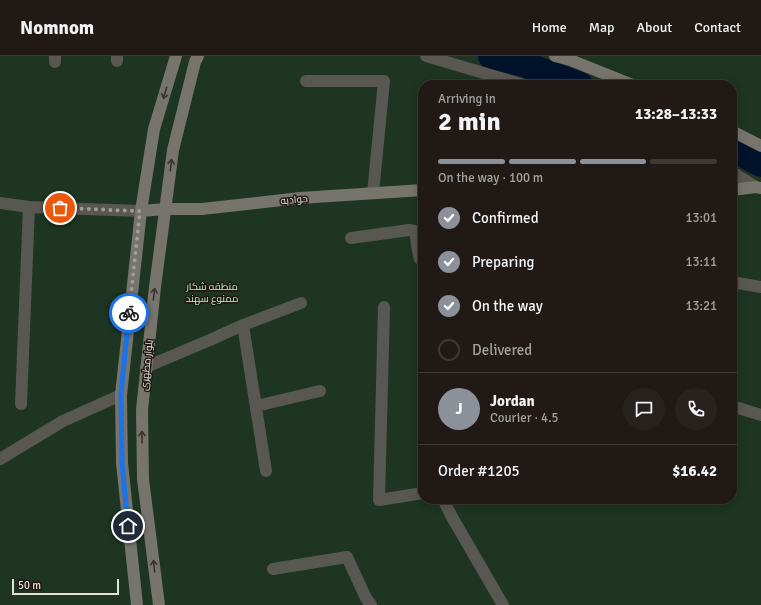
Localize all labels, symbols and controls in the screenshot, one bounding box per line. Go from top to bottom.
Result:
text: Nomnom [20,16,94,40]
text: Home [532,19,567,36]
text: Map [589,19,614,36]
text: About [636,19,672,36]
text: Contact [694,19,741,36]
one-way arrow [161,87,168,100]
text: Arriving in [438,91,496,107]
text: 13:28–13:33 [635,105,717,123]
text: 2 min [438,106,501,138]
one-way arrow [167,159,175,172]
text: On the way · 100 m [438,170,543,186]
pin [43,191,77,225]
street label: جوادیه [280,193,308,207]
icon: bag [49,197,71,219]
icon: check [438,207,460,229]
text: Confirmed [472,209,539,227]
text: 13:01 [685,210,717,226]
icon: check [438,251,460,273]
text: Preparing [472,253,535,271]
text: 13:11 [685,254,717,270]
park label: منطقه شکار ممنوع سهند [185,281,238,305]
one-way arrow [150,288,158,301]
courier [109,293,149,333]
icon: check [438,295,460,317]
text: On the way [472,297,543,315]
text: 13:21 [685,298,717,314]
icon: bike [118,302,140,324]
street label: بلوار مطهری [138,339,156,391]
text: Delivered [472,341,532,359]
button: chat [623,388,665,430]
button: phone [675,388,717,430]
text: Jordan [490,392,535,410]
text: J [455,400,463,418]
text: Courier · 4.5 [490,410,559,426]
one-way arrow [138,431,146,444]
text: Order #1205 [438,462,520,480]
text: $16.42 [672,462,717,480]
pin [111,509,145,543]
icon: home [117,515,139,537]
one-way arrow [150,560,158,573]
scale bar [12,577,119,596]
text: 50 m [18,579,41,592]

